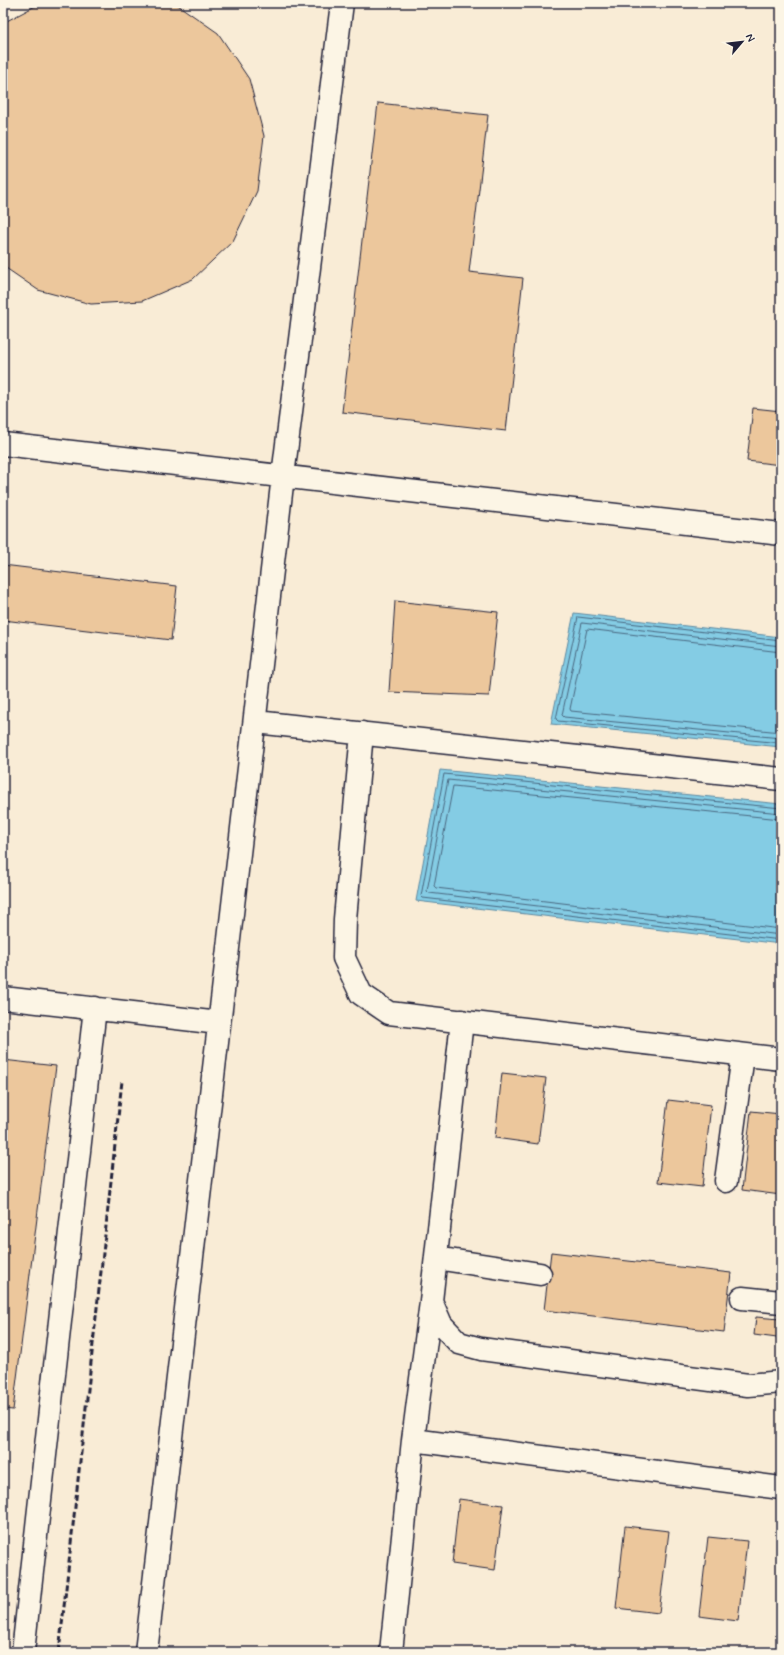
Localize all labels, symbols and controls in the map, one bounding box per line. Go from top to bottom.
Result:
north arrow [722,22,762,62]
text: N [742,31,758,44]

